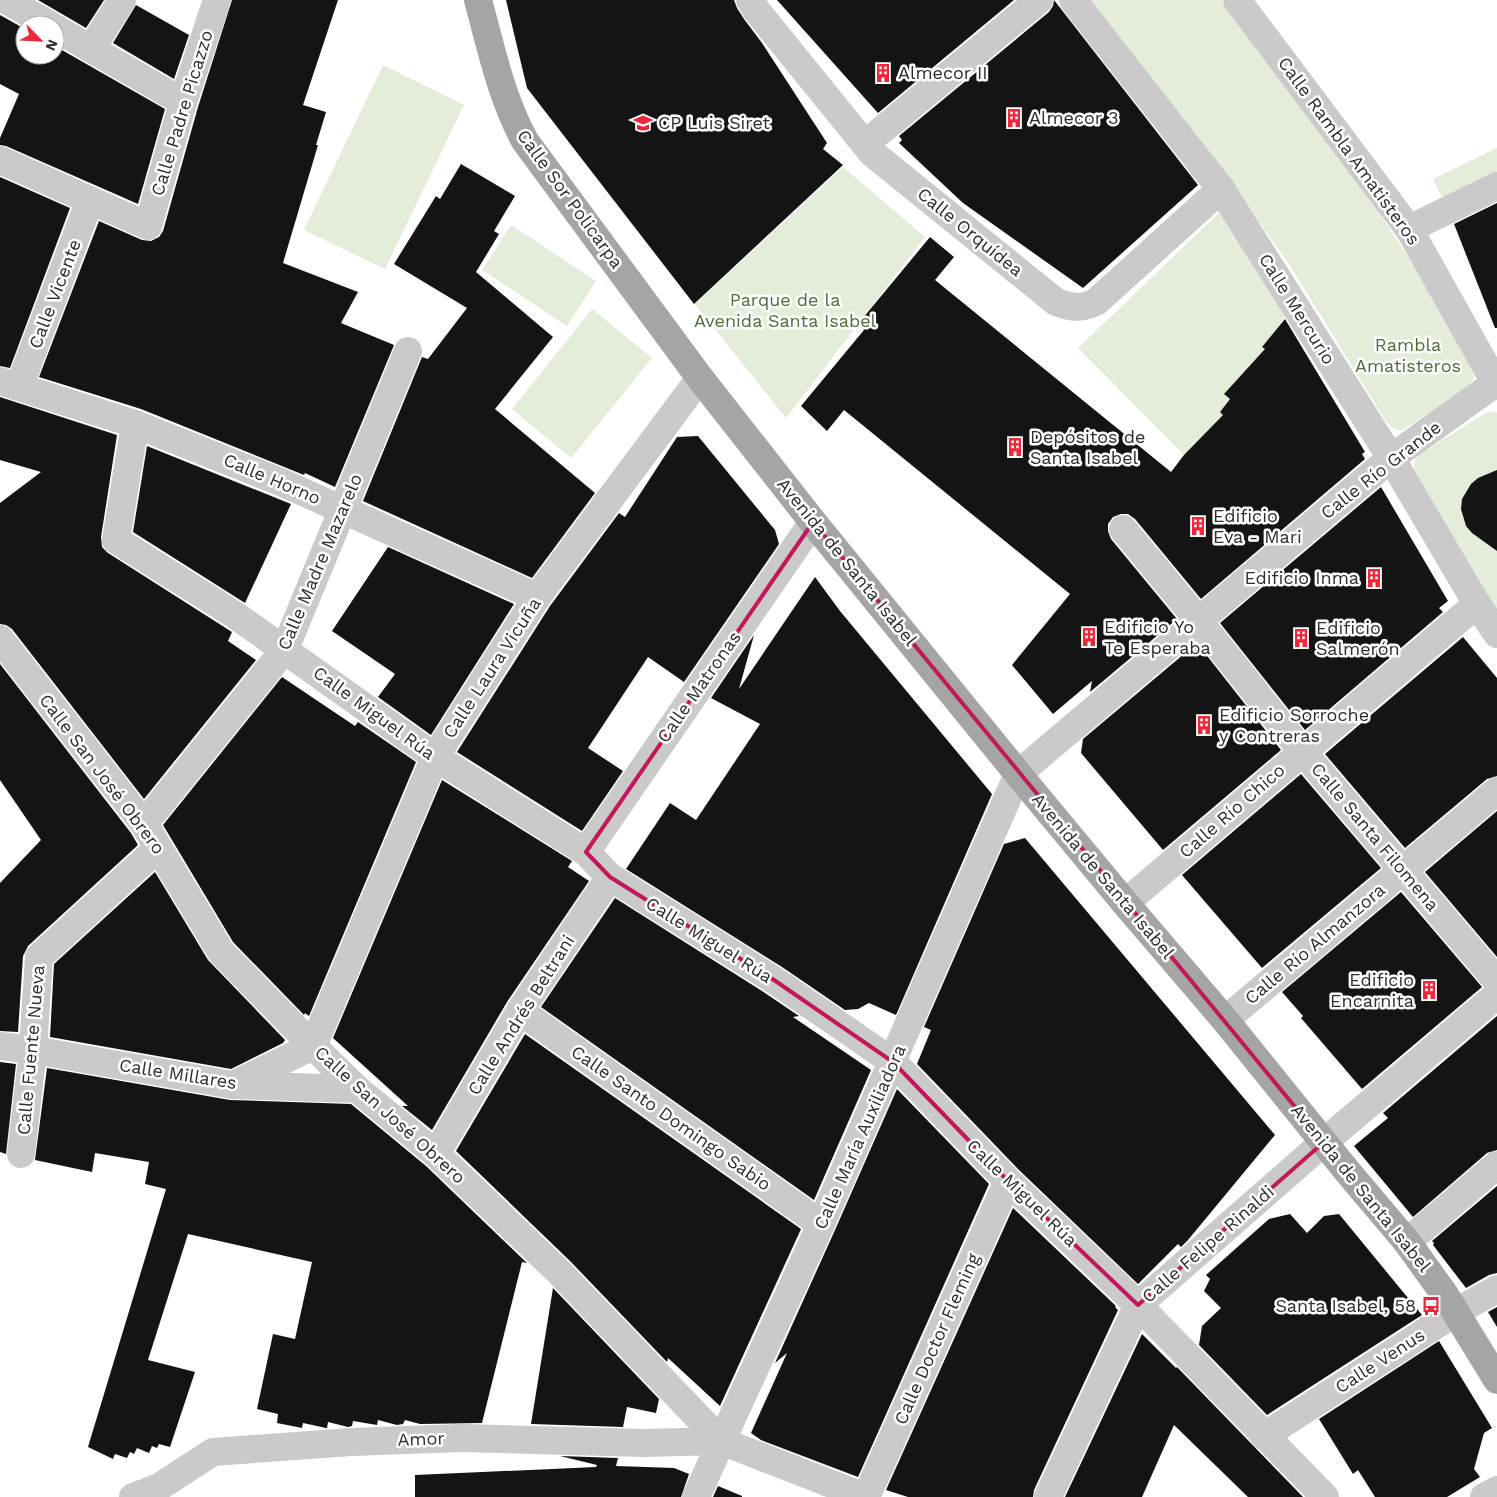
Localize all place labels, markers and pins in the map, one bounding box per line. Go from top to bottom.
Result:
building icon: Almecor II [872,62,894,84]
place label: Almecor II [898,62,988,83]
building icon: Almecor 3 [1003,107,1025,129]
place label: Almecor 3 [1029,107,1118,128]
school or university icon: CP Luis Siret [632,112,654,134]
place label: CP Luis Siret [658,112,771,133]
place label: Depósitos de Santa Isabel [1030,426,1145,468]
building icon: Depósitos de Santa Isabel [1004,436,1026,458]
place label: Edificio Eva - Mari [1213,505,1302,547]
building icon: Edificio Eva - Mari [1187,515,1209,537]
place label: Edificio Inma [1244,567,1359,588]
building icon: Edificio Inma [1363,567,1385,589]
place label: Edificio Yo Te Esperaba [1104,616,1211,658]
place label: Edificio Salmerón [1316,617,1400,659]
building icon: Edificio Yo Te Esperaba [1078,626,1100,648]
building icon: Edificio Salmerón [1290,627,1312,649]
place label: Edificio Sorroche y Contreras [1219,704,1369,746]
building icon: Edificio Sorroche y Contreras [1193,714,1215,736]
place label: Edificio Encarnita [1330,969,1414,1011]
building icon: Edificio Encarnita [1418,979,1440,1001]
place label: Santa Isabel, 58 [1275,1295,1416,1316]
bus stop icon: Santa Isabel, 58 [1420,1295,1442,1317]

